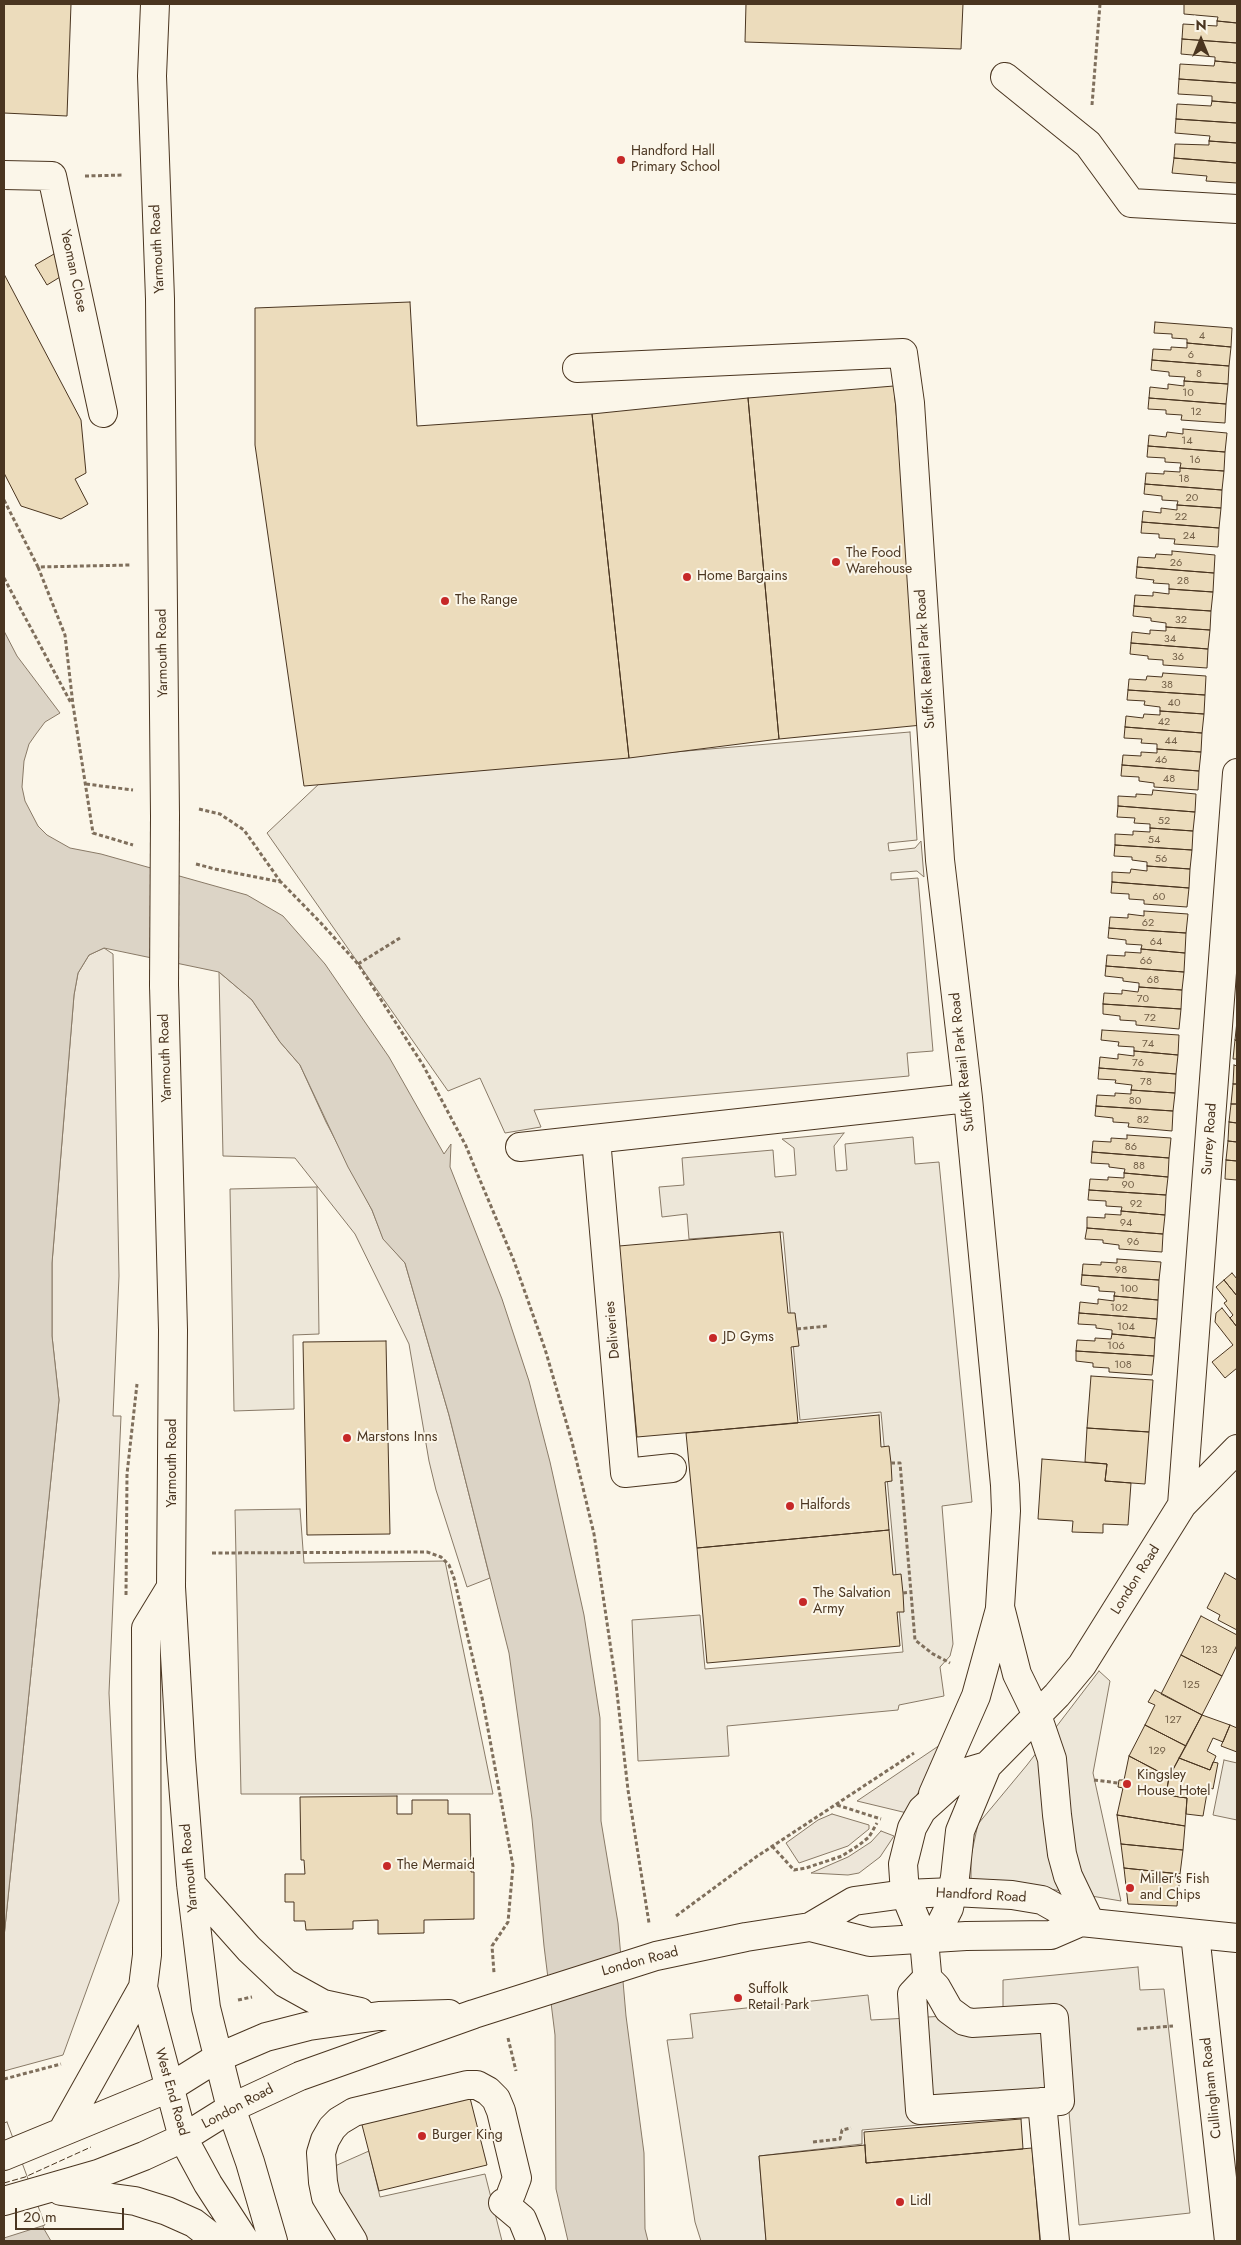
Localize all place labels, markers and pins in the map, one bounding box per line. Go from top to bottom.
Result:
place label: Handford Hall Primary School [631,144,720,176]
marker: Handford Hall Primary School [615,154,627,166]
place label: The Food Warehouse [846,546,912,578]
marker: The Food Warehouse [830,556,842,568]
place label: Home Bargains [697,569,787,585]
marker: Home Bargains [681,571,693,583]
place label: The Range [455,593,517,609]
marker: The Range [439,595,451,607]
place label: JD Gyms [723,1330,774,1346]
marker: JD Gyms [707,1332,719,1344]
place label: Marstons Inns [357,1430,437,1446]
marker: Marstons Inns [341,1432,353,1444]
place label: Halfords [800,1498,850,1514]
marker: Halfords [784,1500,796,1512]
place label: The Salvation Army [813,1586,891,1618]
marker: The Salvation Army [797,1596,809,1608]
place label: Kingsley House Hotel [1137,1768,1210,1800]
marker: Kingsley House Hotel [1121,1778,1133,1790]
place label: The Mermaid [397,1858,475,1874]
marker: The Mermaid [381,1860,393,1872]
place label: Miller's Fish and Chips [1140,1872,1209,1904]
marker: Miller's Fish and Chips [1124,1882,1136,1894]
place label: Suffolk Retail Park [748,1982,809,2014]
marker: Suffolk Retail Park [732,1992,744,2004]
place label: Burger King [432,2128,503,2144]
marker: Burger King [416,2130,428,2142]
place label: Lidl [910,2194,931,2210]
marker: Lidl [894,2196,906,2208]

